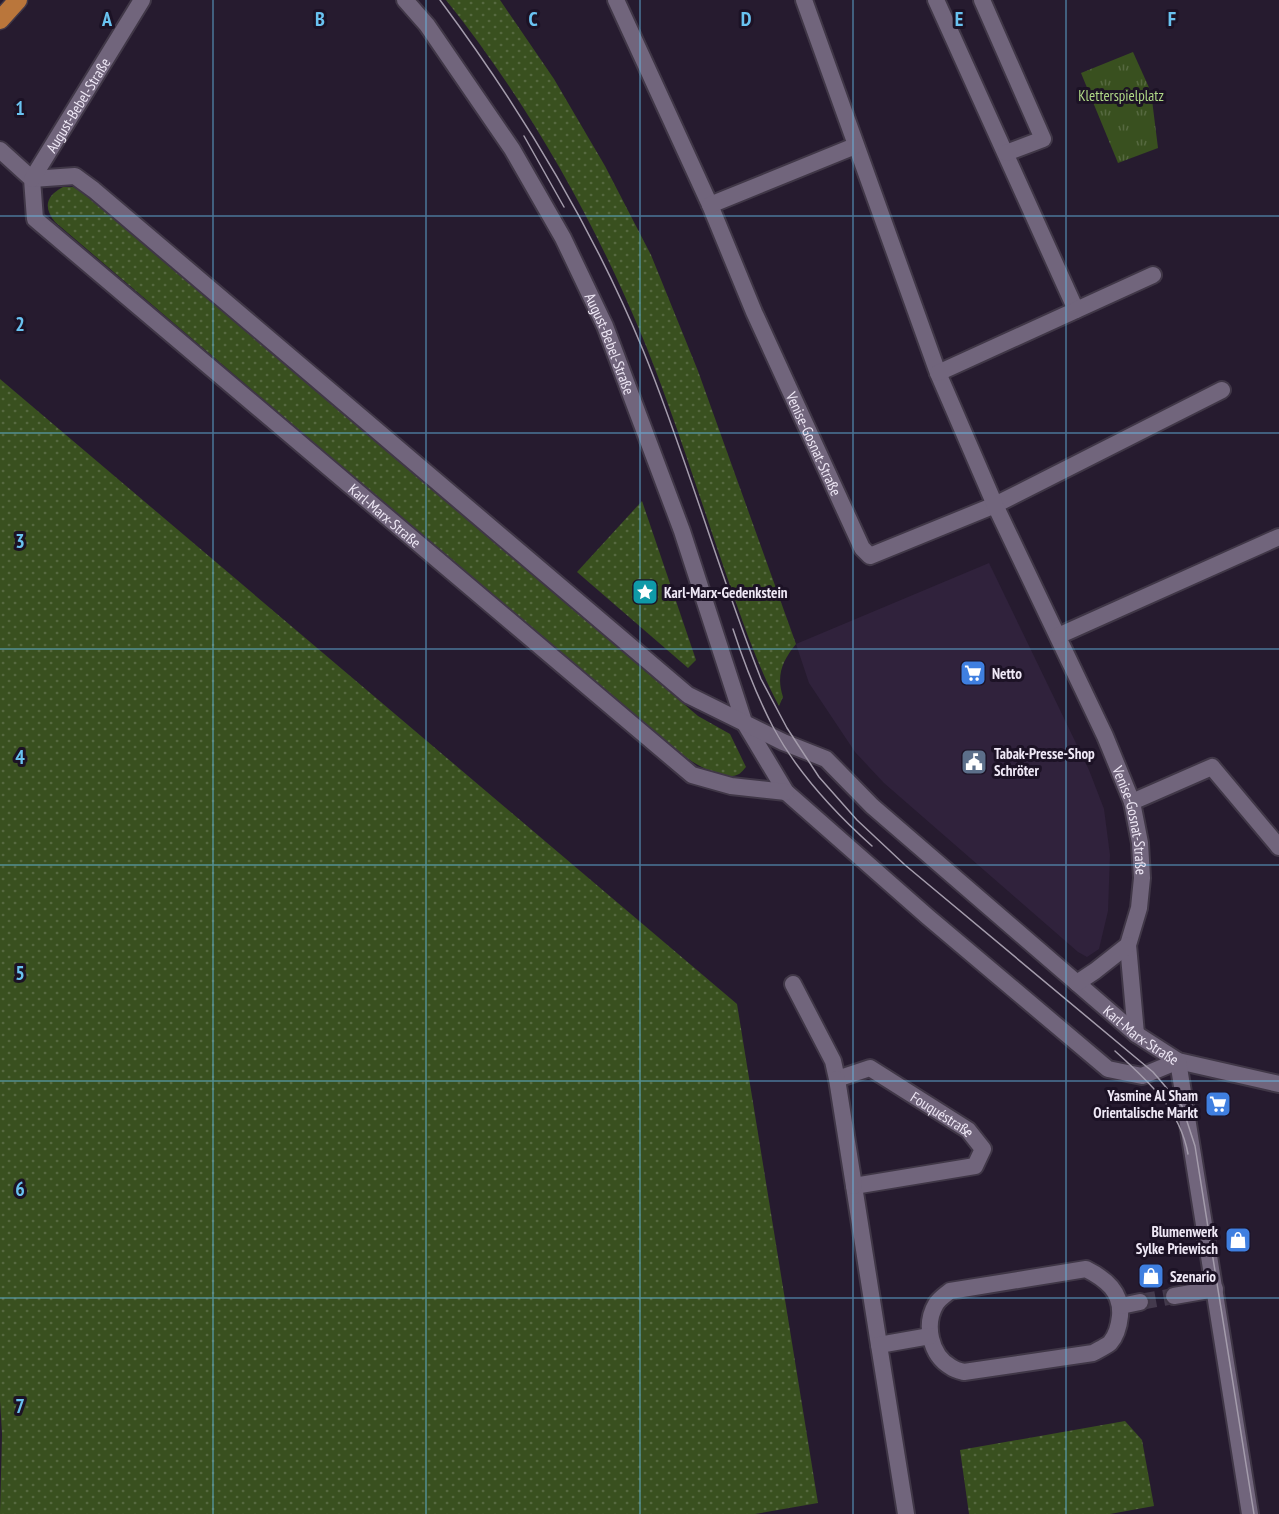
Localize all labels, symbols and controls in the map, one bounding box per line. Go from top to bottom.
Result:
text: A [101,6,113,32]
text: B [315,6,325,32]
text: C [528,6,538,32]
text: D [741,6,752,32]
text: E [955,6,963,32]
text: F [1168,6,1176,32]
street label: August-Bebel-Straße [41,54,114,156]
park label: Kletterspielplatz [1078,86,1164,105]
text: 1 [15,95,25,121]
street label: August-Bebel-Straße [581,290,639,397]
text: 2 [15,311,25,337]
street label: Venise-Gosnat-Straße [782,388,846,498]
street label: Karl-Marx-Straße [345,479,425,551]
text: 3 [15,528,25,554]
place icon: Karl-Marx-Gedenkstein [630,577,660,607]
place label: Karl-Marx-Gedenkstein [664,583,788,602]
supermarket icon: Netto [958,658,988,688]
place label: Netto [992,664,1022,683]
text: 4 [15,744,25,770]
place label: Tabak-Presse-Shop Schröter [994,744,1095,780]
public building icon: Tabak-Presse-Shop Schröter [959,747,989,777]
street label: Venise-Gosnat-Straße [1108,762,1151,875]
text: 5 [15,960,25,986]
street label: Karl-Marx-Straße [1100,1001,1183,1069]
place label: Yasmine Al Sham Orientalische Markt [1093,1086,1199,1122]
street label: Fouquéstraße [907,1087,979,1140]
supermarket icon: Yasmine Al Sham Orientalische Markt [1203,1089,1233,1119]
text: 6 [15,1176,25,1202]
place label: Blumenwerk Sylke Priewisch [1136,1222,1219,1258]
shop icon: Blumenwerk Sylke Priewisch [1223,1225,1253,1255]
shop icon: Szenario [1136,1261,1166,1291]
place label: Szenario [1170,1267,1216,1286]
text: 7 [15,1393,25,1419]

